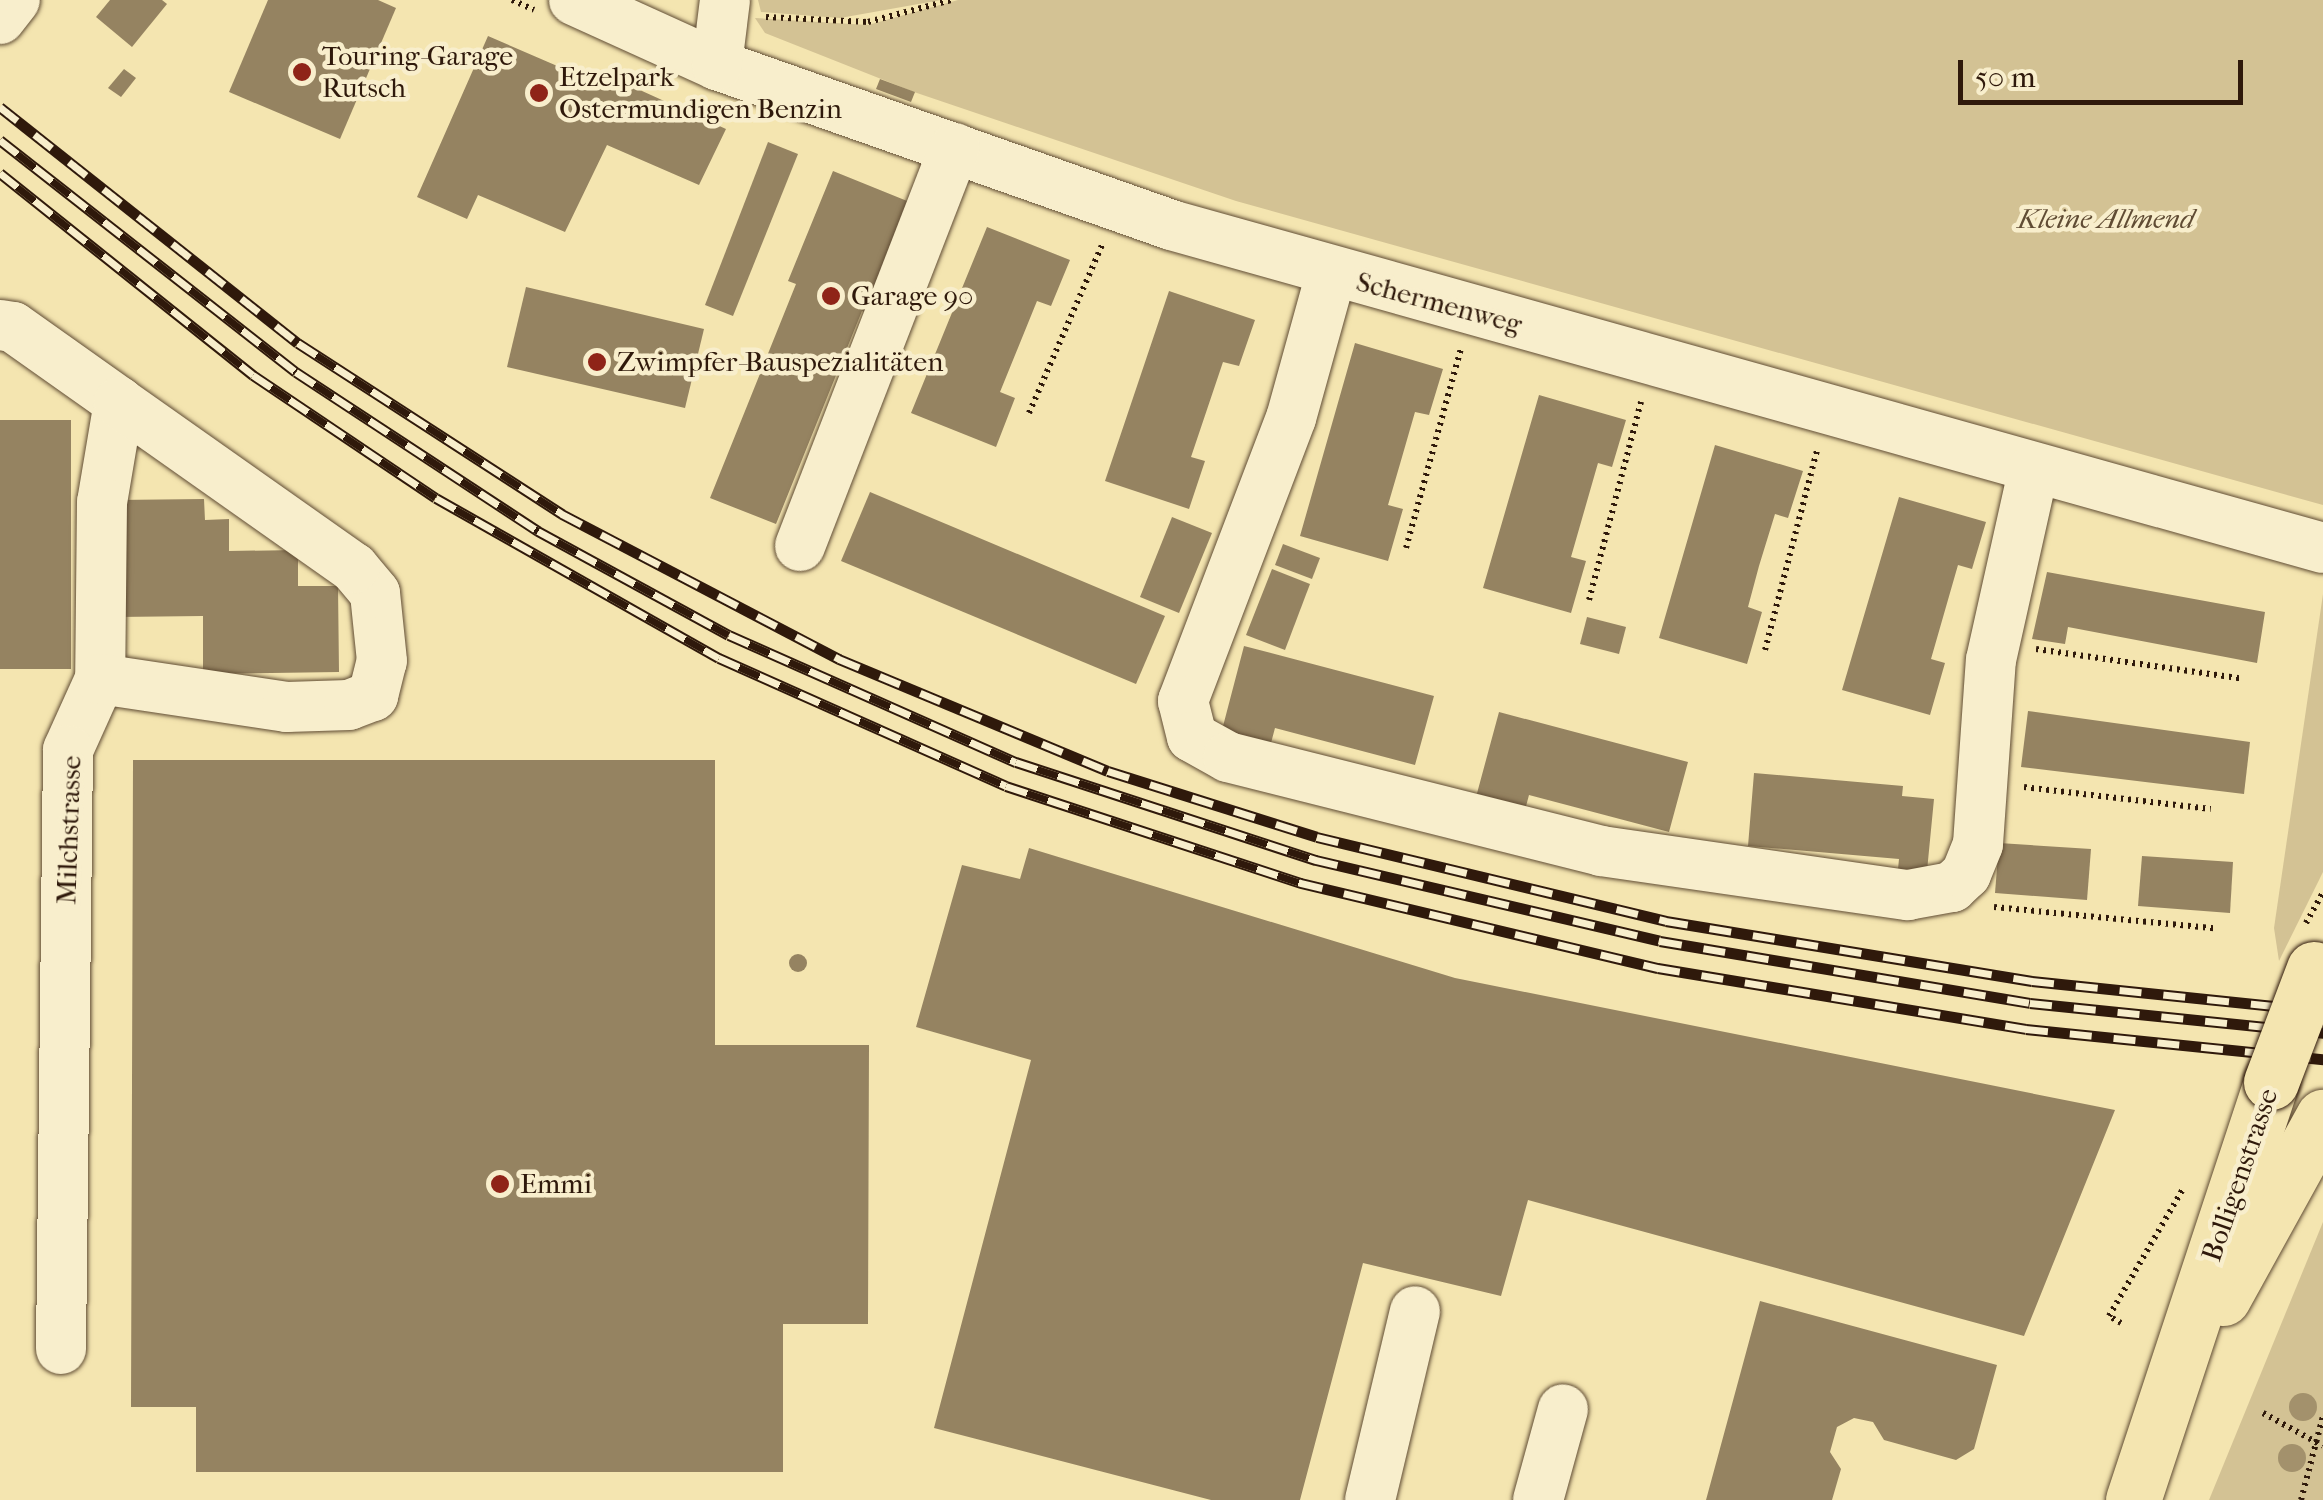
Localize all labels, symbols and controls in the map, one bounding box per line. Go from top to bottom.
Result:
place label: Touring-Garage Rutsch [322,39,513,105]
scale bar [1963,40,2248,102]
place label: Etzelpark Ostermundigen Benzin [559,60,842,126]
text: 50 m [1975,60,2036,95]
marker: Touring-Garage Rutsch [291,61,313,83]
marker: Etzelpark Ostermundigen Benzin [528,82,550,104]
park label: Kleine Allmend [2018,202,2194,236]
street label: Schermenweg [1353,265,1525,341]
place label: Garage 90 [851,279,974,313]
marker: Garage 90 [820,285,842,307]
place label: Zwimpfer-Bauspezialitäten [617,345,943,379]
marker: Zwimpfer-Bauspezialitäten [586,351,608,373]
street label: Milchstrasse [50,755,88,905]
street label: Bolligenstrasse [2195,1084,2285,1266]
place label: Emmi [520,1167,592,1201]
marker: Emmi [489,1173,511,1195]

